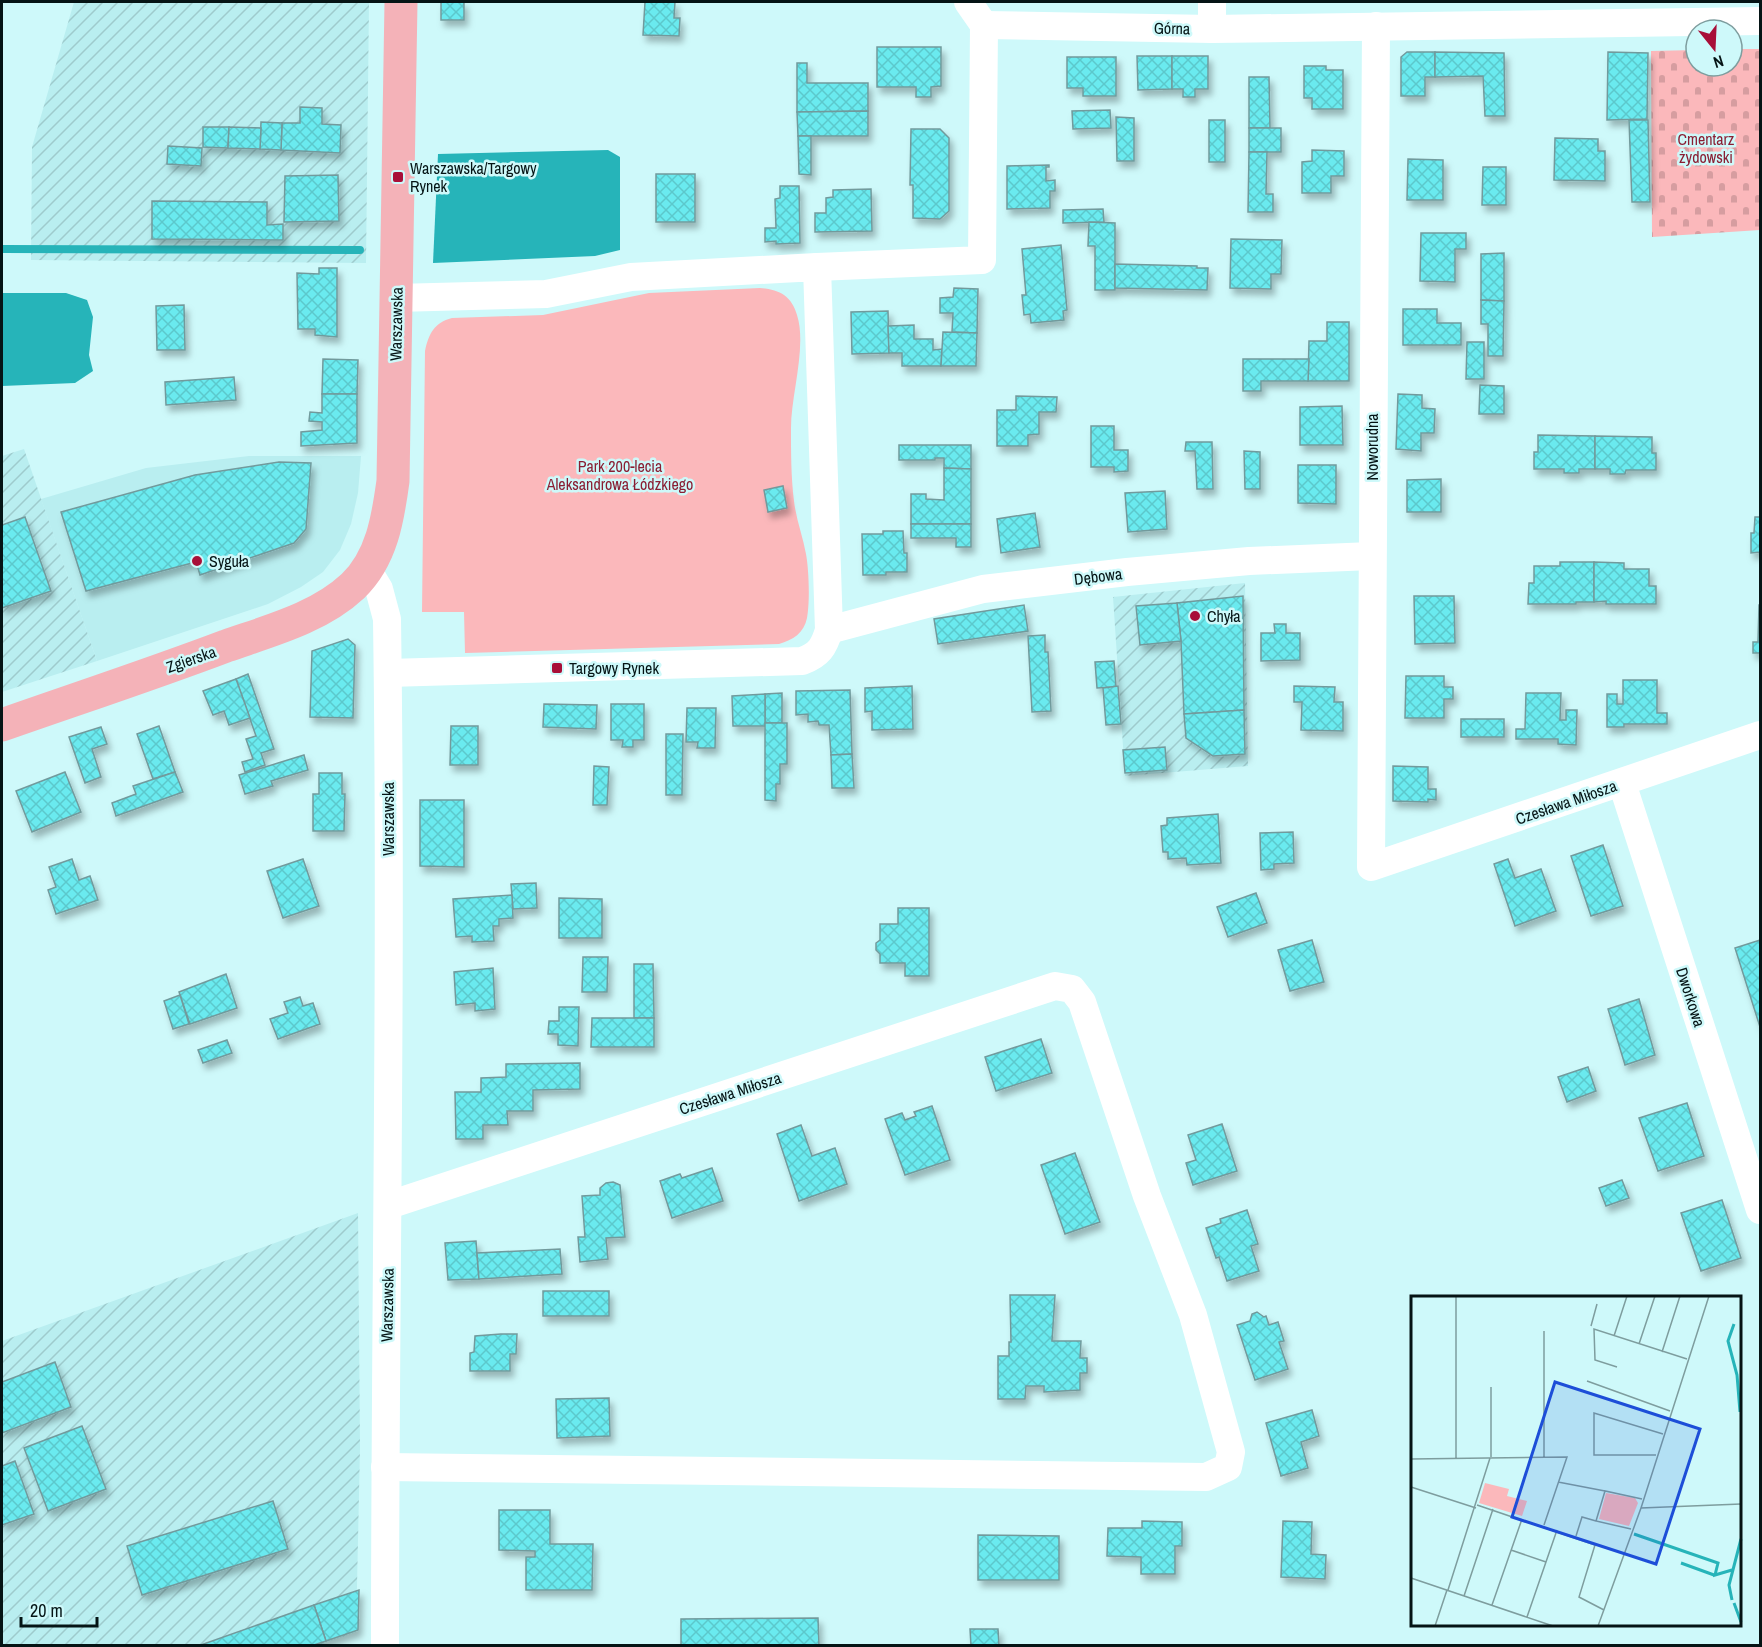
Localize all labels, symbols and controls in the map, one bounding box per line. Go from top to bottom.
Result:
street label: Górna [1154,17,1191,39]
north arrow [1684,18,1744,78]
text: N [1711,50,1727,74]
park label: Cmentarz żydowski [1678,128,1735,168]
place label: Warszawska/Targowy Rynek [410,157,537,197]
marker: Warszawska/Targowy Rynek [391,170,405,184]
street label: Warszawska [384,286,408,361]
street label: Noworudna [1361,413,1383,481]
park label: Park 200-lecia Aleksandrowa Łódzkiego [546,455,693,495]
place label: Syguła [209,550,250,572]
marker: Syguła [190,554,204,568]
street label: Dębowa [1073,562,1124,590]
place label: Chyła [1207,605,1241,627]
marker: Chyła [1188,609,1202,623]
street label: Zgierska [163,640,219,678]
place label: Targowy Rynek [569,657,659,679]
marker: Targowy Rynek [550,661,564,675]
street label: Czesława Miłosza [1512,774,1620,830]
street label: Warszawska [377,781,399,856]
street label: Dworkowa [1671,964,1711,1030]
street label: Czesława Miłosza [676,1066,784,1120]
street label: Warszawska [375,1267,399,1342]
inset map [1411,1296,1741,1626]
scale bar [21,1590,98,1628]
text: 20 m [30,1598,63,1623]

